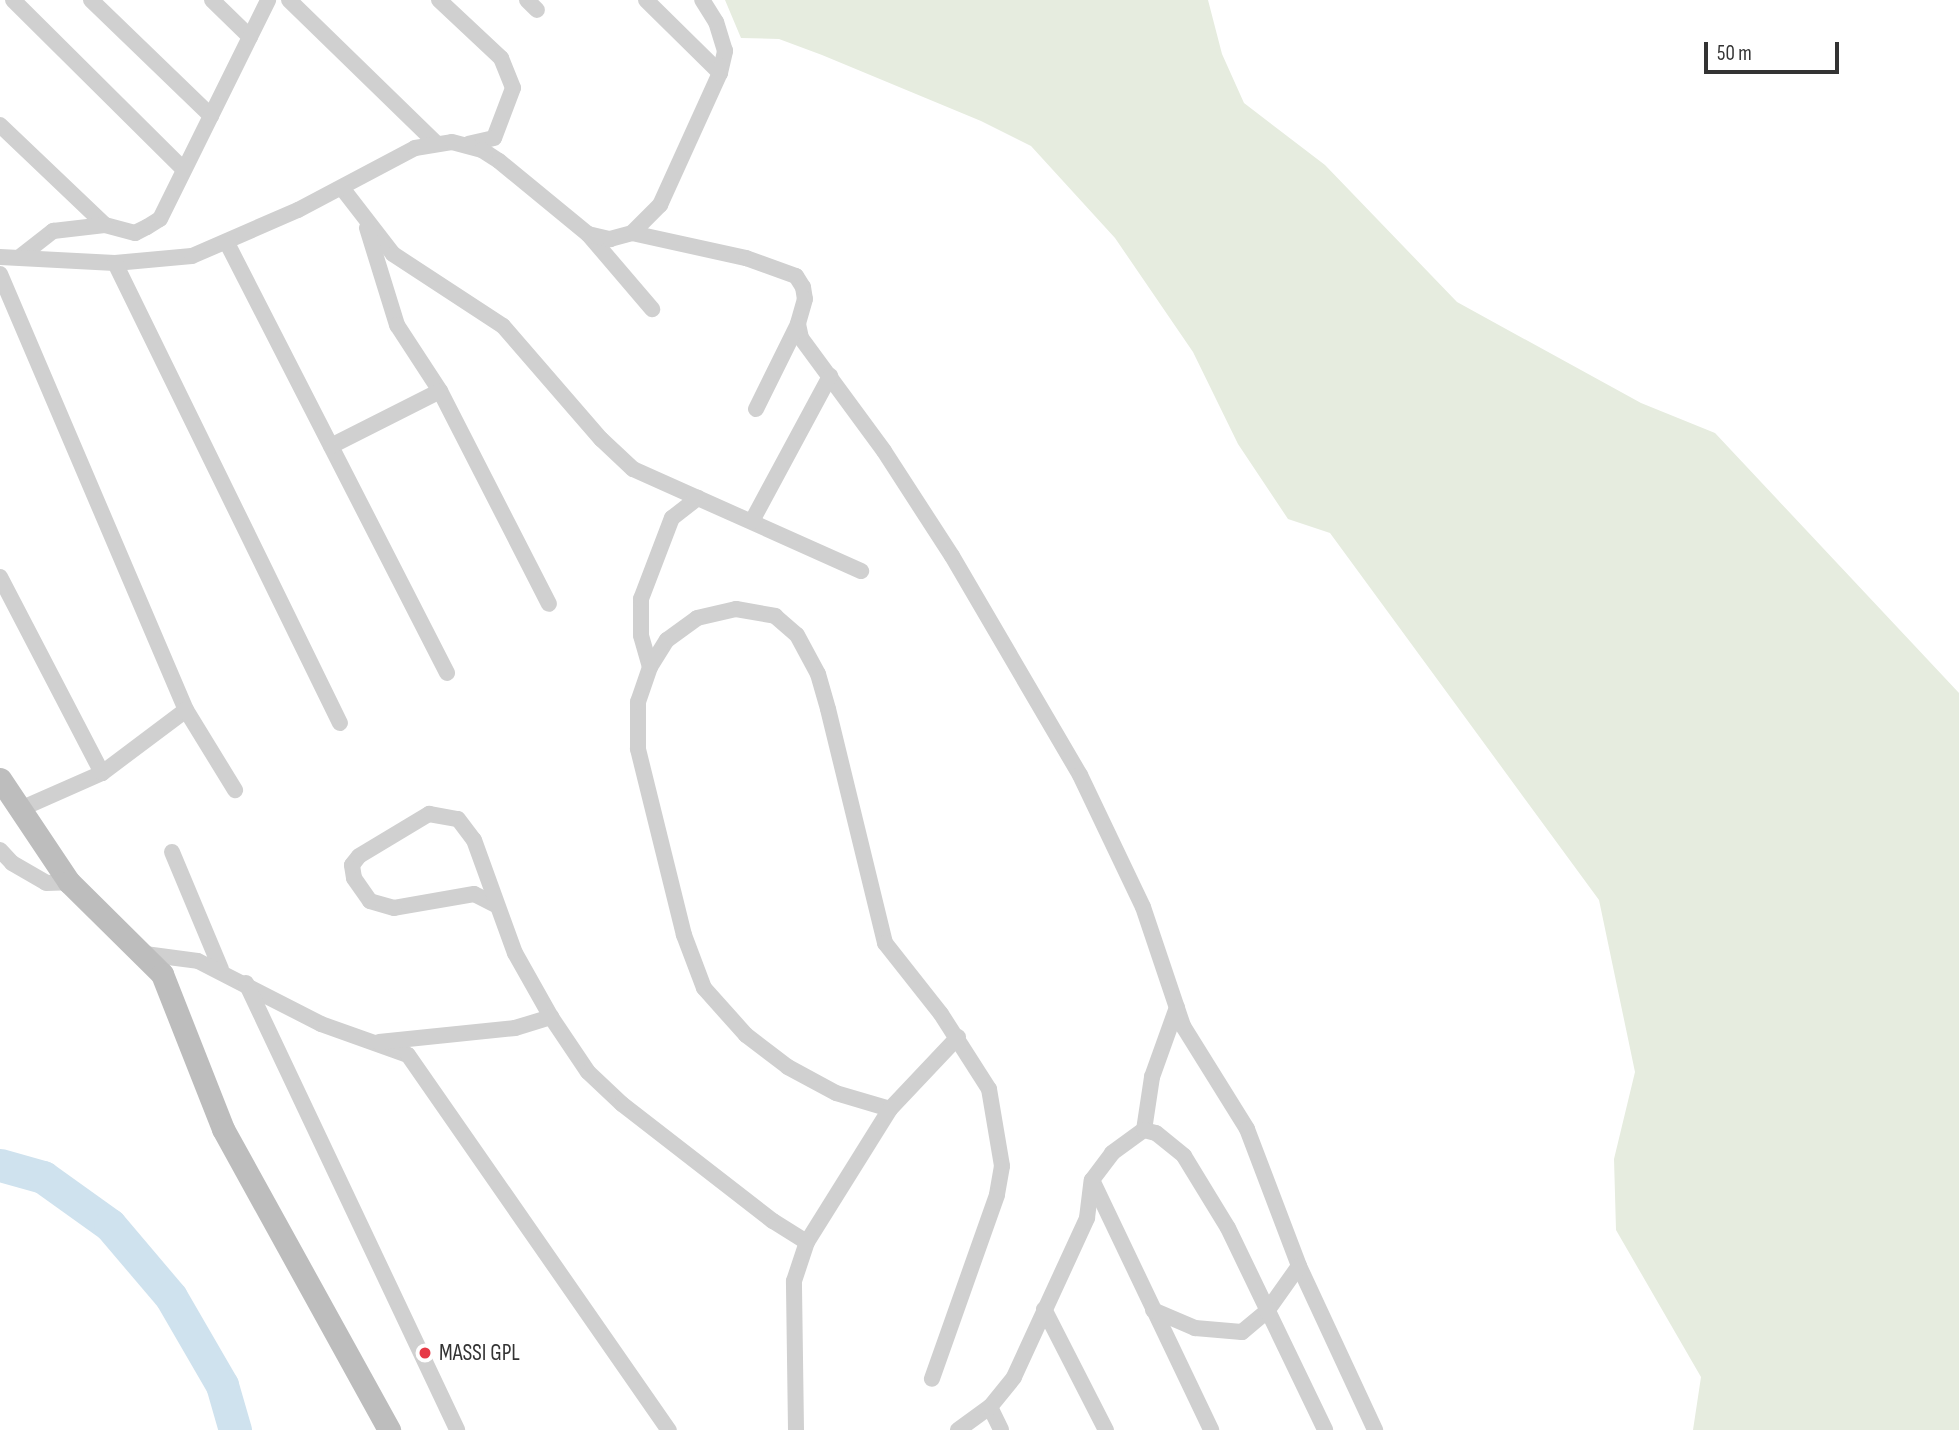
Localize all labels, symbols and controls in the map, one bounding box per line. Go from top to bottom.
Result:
scale bar [1707,28,1842,72]
text: 50 m [1717,41,1752,66]
place label: MASSI GPL [439,1339,520,1367]
marker: MASSI GPL [417,1345,433,1361]

